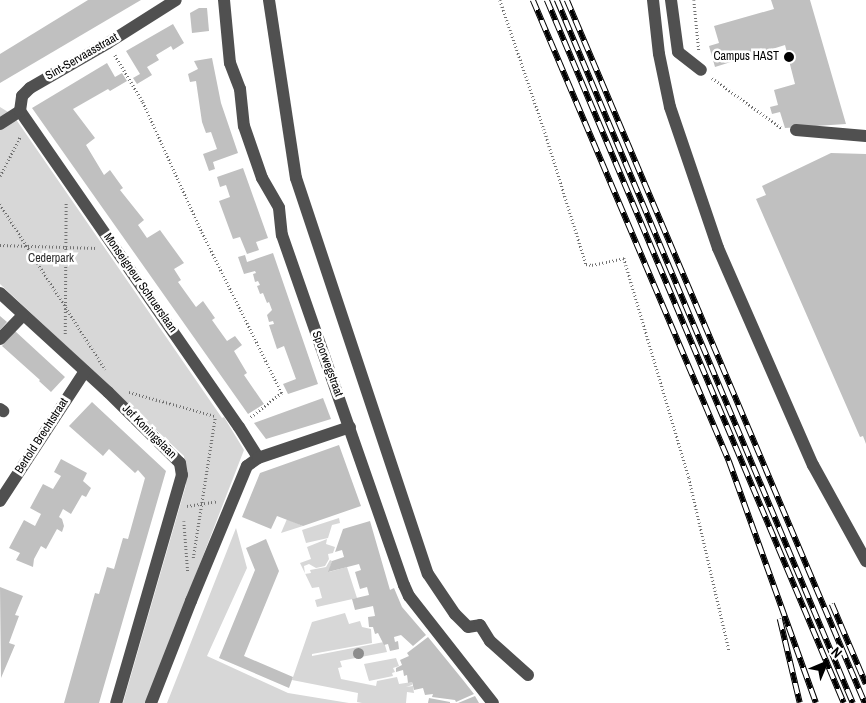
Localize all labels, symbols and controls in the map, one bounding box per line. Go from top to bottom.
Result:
street label: Sint-Servaasstraat [43,30,121,84]
place label: Campus HAST [713,50,779,64]
marker: Campus HAST [783,51,795,63]
street label: Monseigneur Schruerslaan [100,230,180,336]
park label: Cederpark [28,252,74,266]
street label: Spoorwegstraat [308,329,346,399]
street label: Bertold Brechtstraat [12,396,72,476]
street label: Jef Koningslaan [119,402,179,462]
north arrow [801,638,851,688]
text: N [827,643,846,662]

